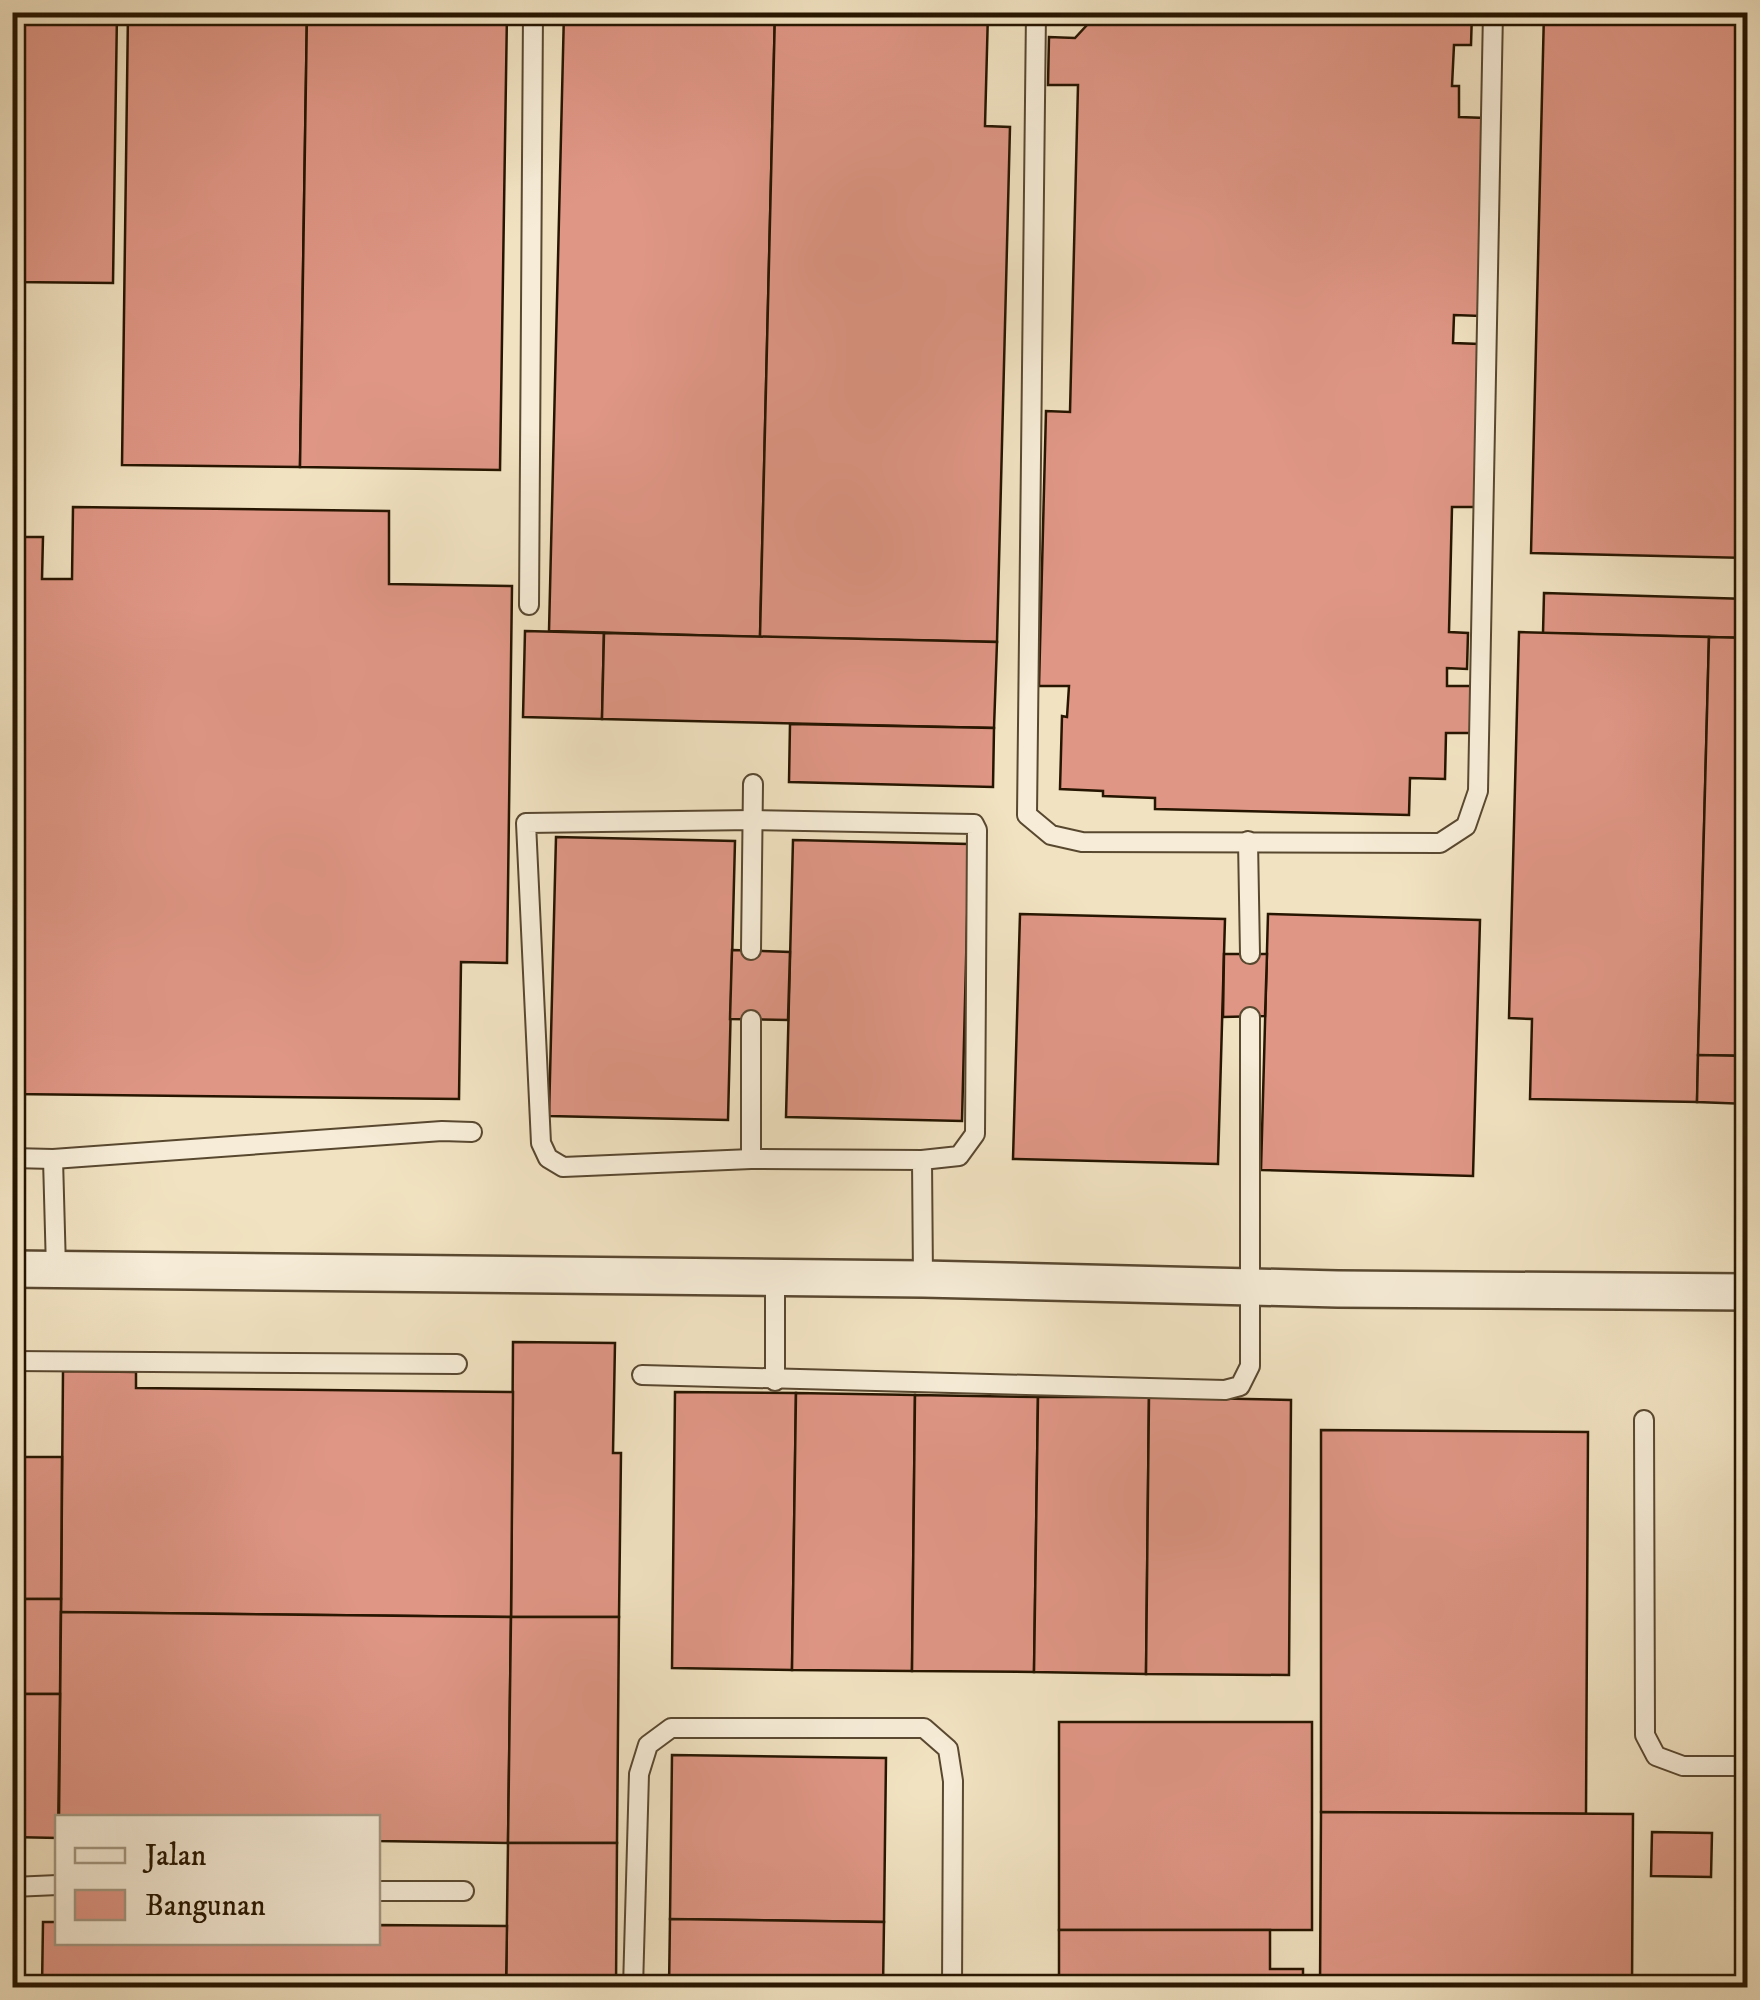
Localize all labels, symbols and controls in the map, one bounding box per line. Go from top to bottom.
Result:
legend [55,1815,380,1945]
text: Jalan [142,1838,207,1875]
text: Bangunan [145,1888,266,1925]

